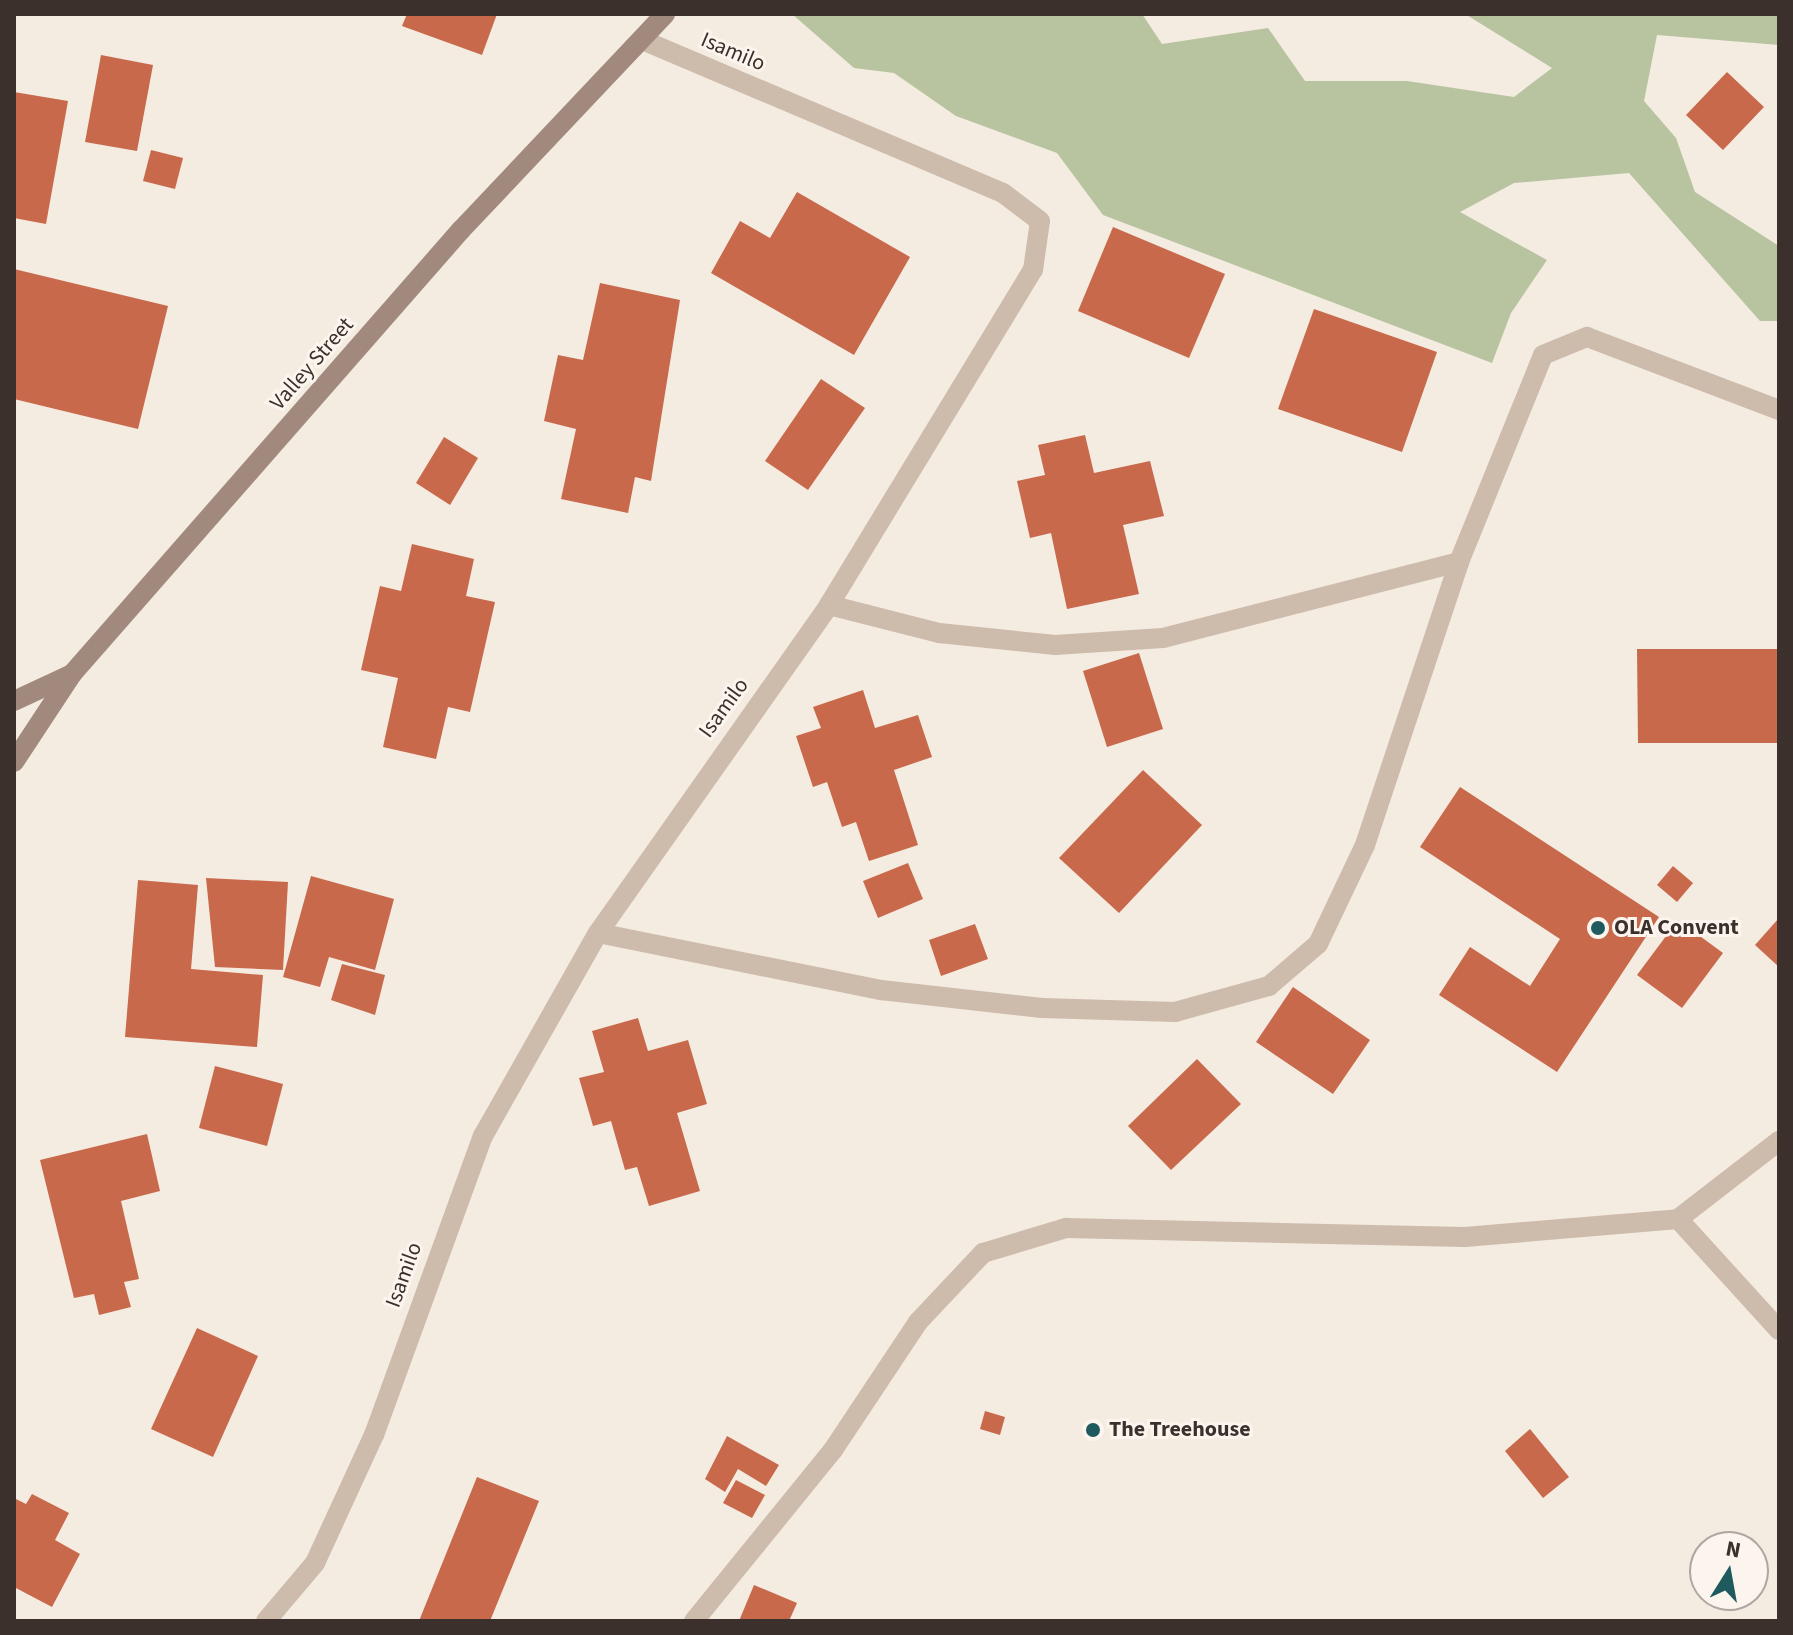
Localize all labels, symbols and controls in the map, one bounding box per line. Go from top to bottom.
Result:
street label: Isamilo [697,27,769,77]
street label: Valley Street [265,312,359,416]
street label: Isamilo [694,673,754,743]
place label: OLA Convent [1614,915,1739,941]
marker: OLA Convent [1589,919,1607,937]
street label: Isamilo [380,1239,428,1311]
place label: The Treehouse [1109,1417,1251,1443]
marker: The Treehouse [1084,1421,1102,1439]
north arrow [1689,1531,1769,1611]
text: N [1723,1532,1743,1567]

